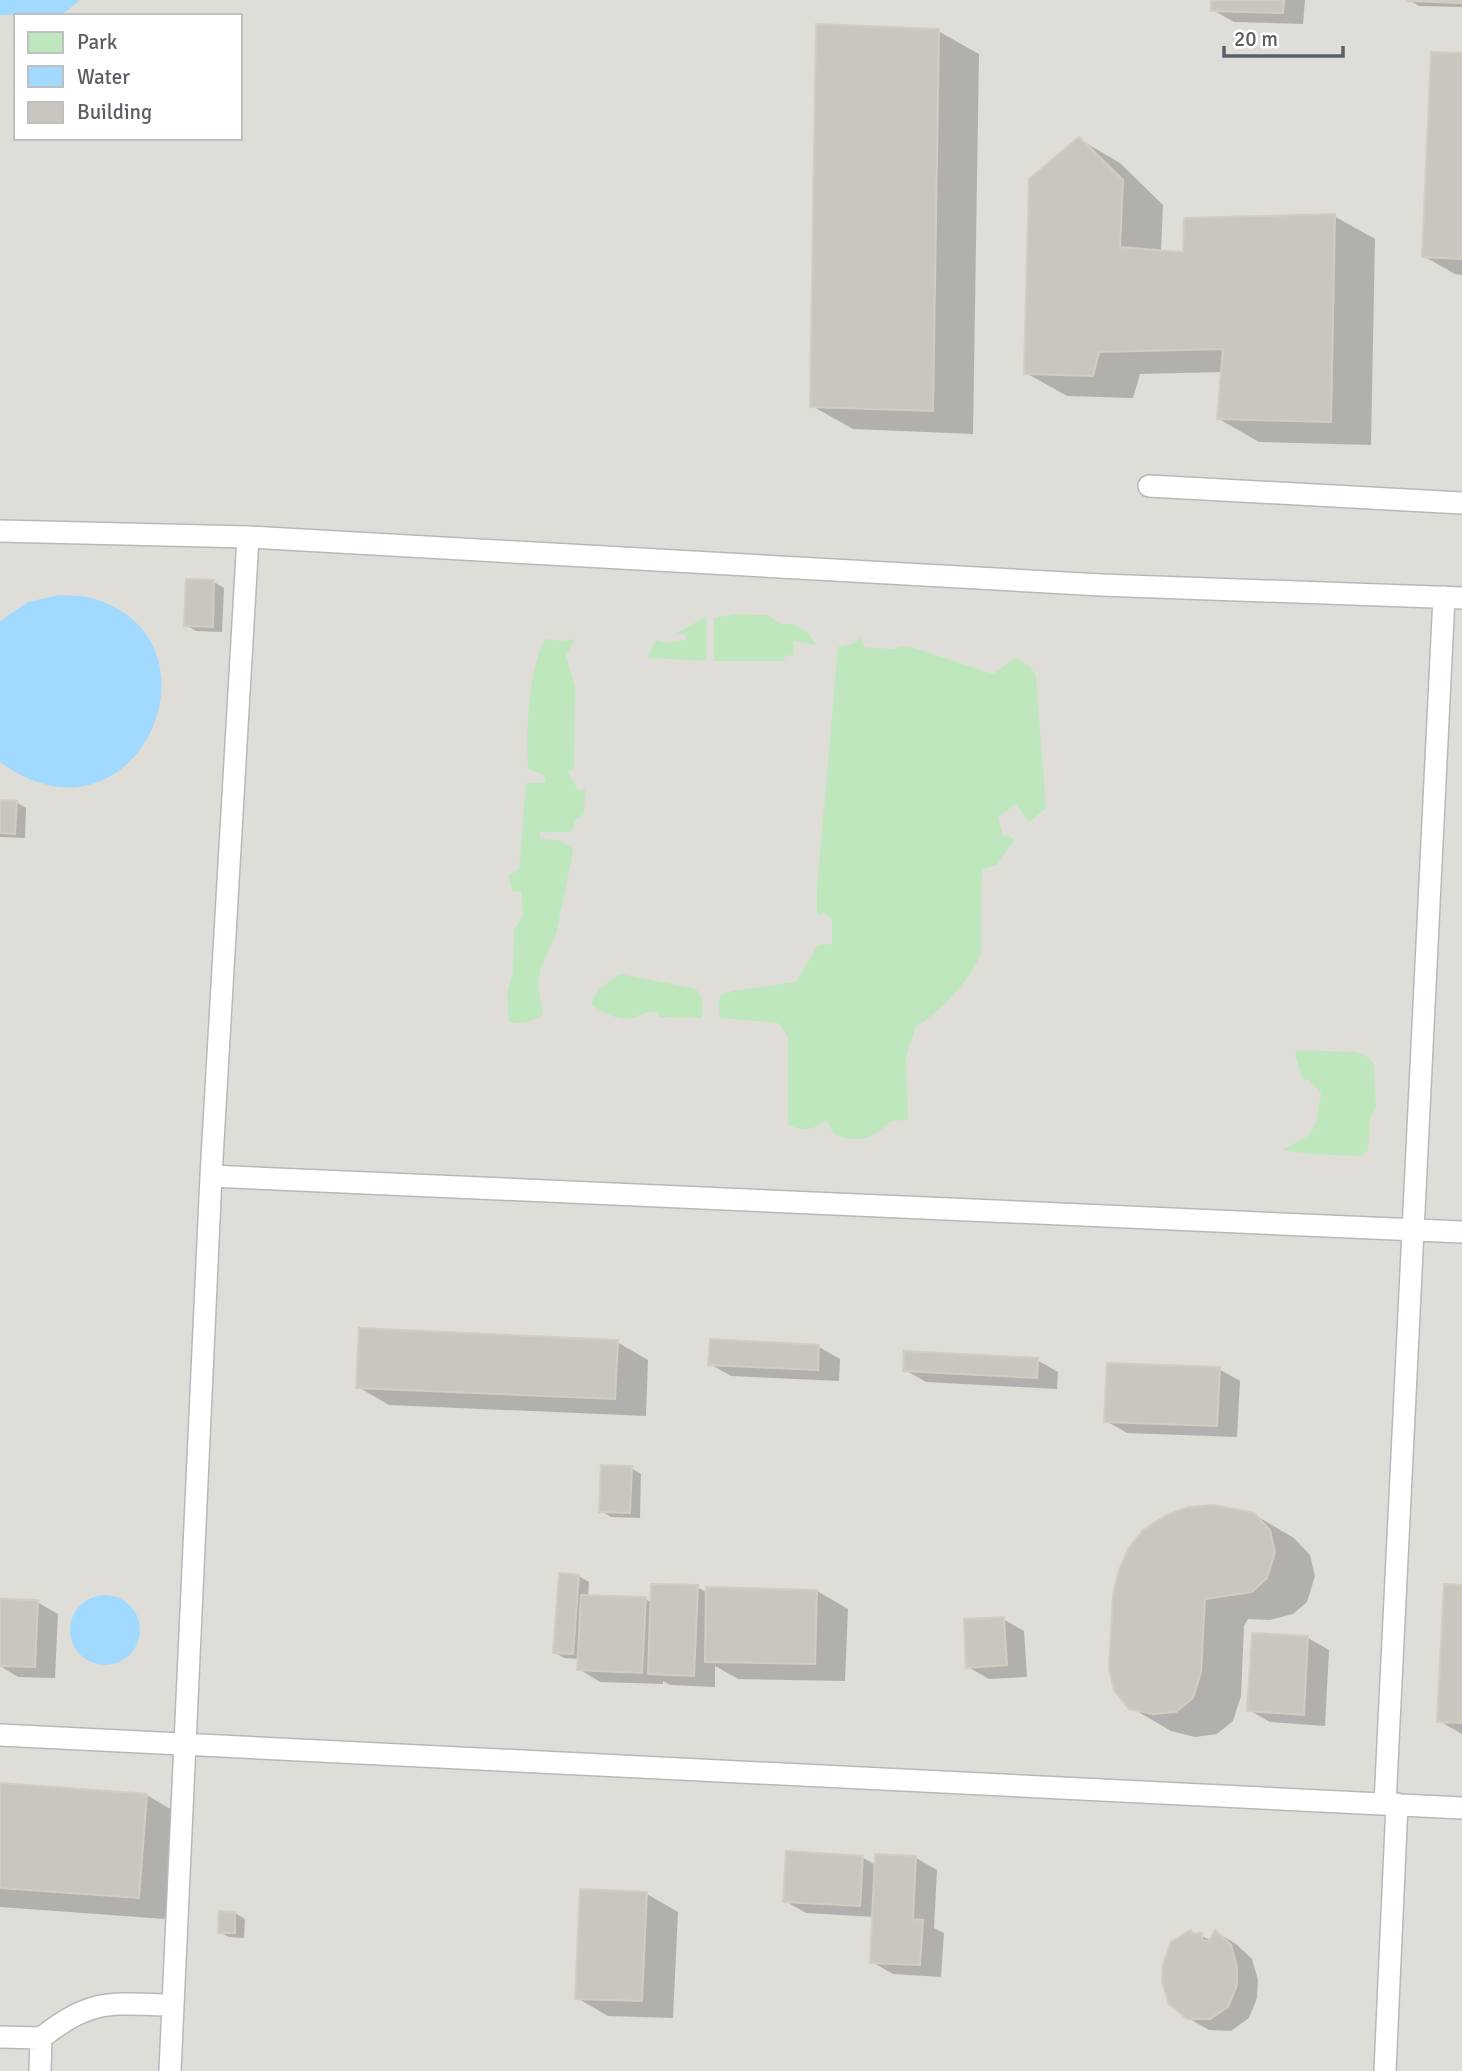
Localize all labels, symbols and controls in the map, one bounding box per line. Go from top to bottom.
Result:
legend [14,14,242,140]
scale bar [1224,14,1343,58]
text: 20 m [1234,26,1278,52]
text: Park [77,29,118,55]
text: Water [77,64,130,90]
text: Building [77,99,152,125]

